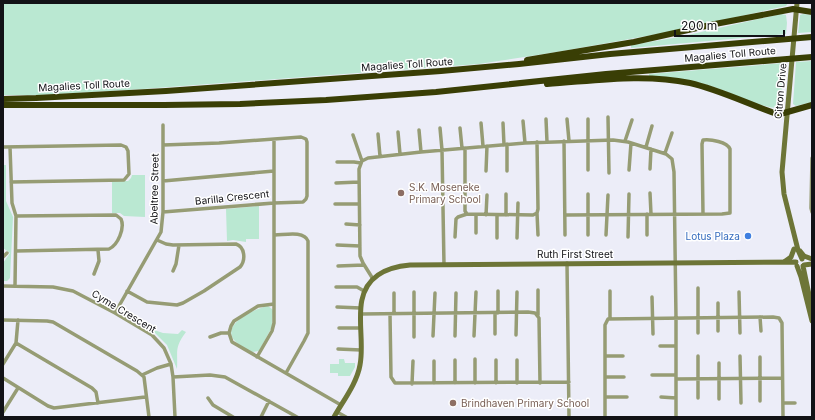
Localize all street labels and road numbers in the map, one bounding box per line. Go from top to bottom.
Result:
street label: Magalies Toll Route [684,44,776,64]
street label: Magalies Toll Route [361,55,453,73]
street label: Citron Drive [772,62,788,119]
street label: Magalies Toll Route [38,77,130,93]
street label: Abeltree Street [147,153,161,225]
street label: Barilla Crescent [194,187,270,207]
street label: Ruth First Street [537,248,614,260]
street label: Cyme Crescent [90,287,159,335]

